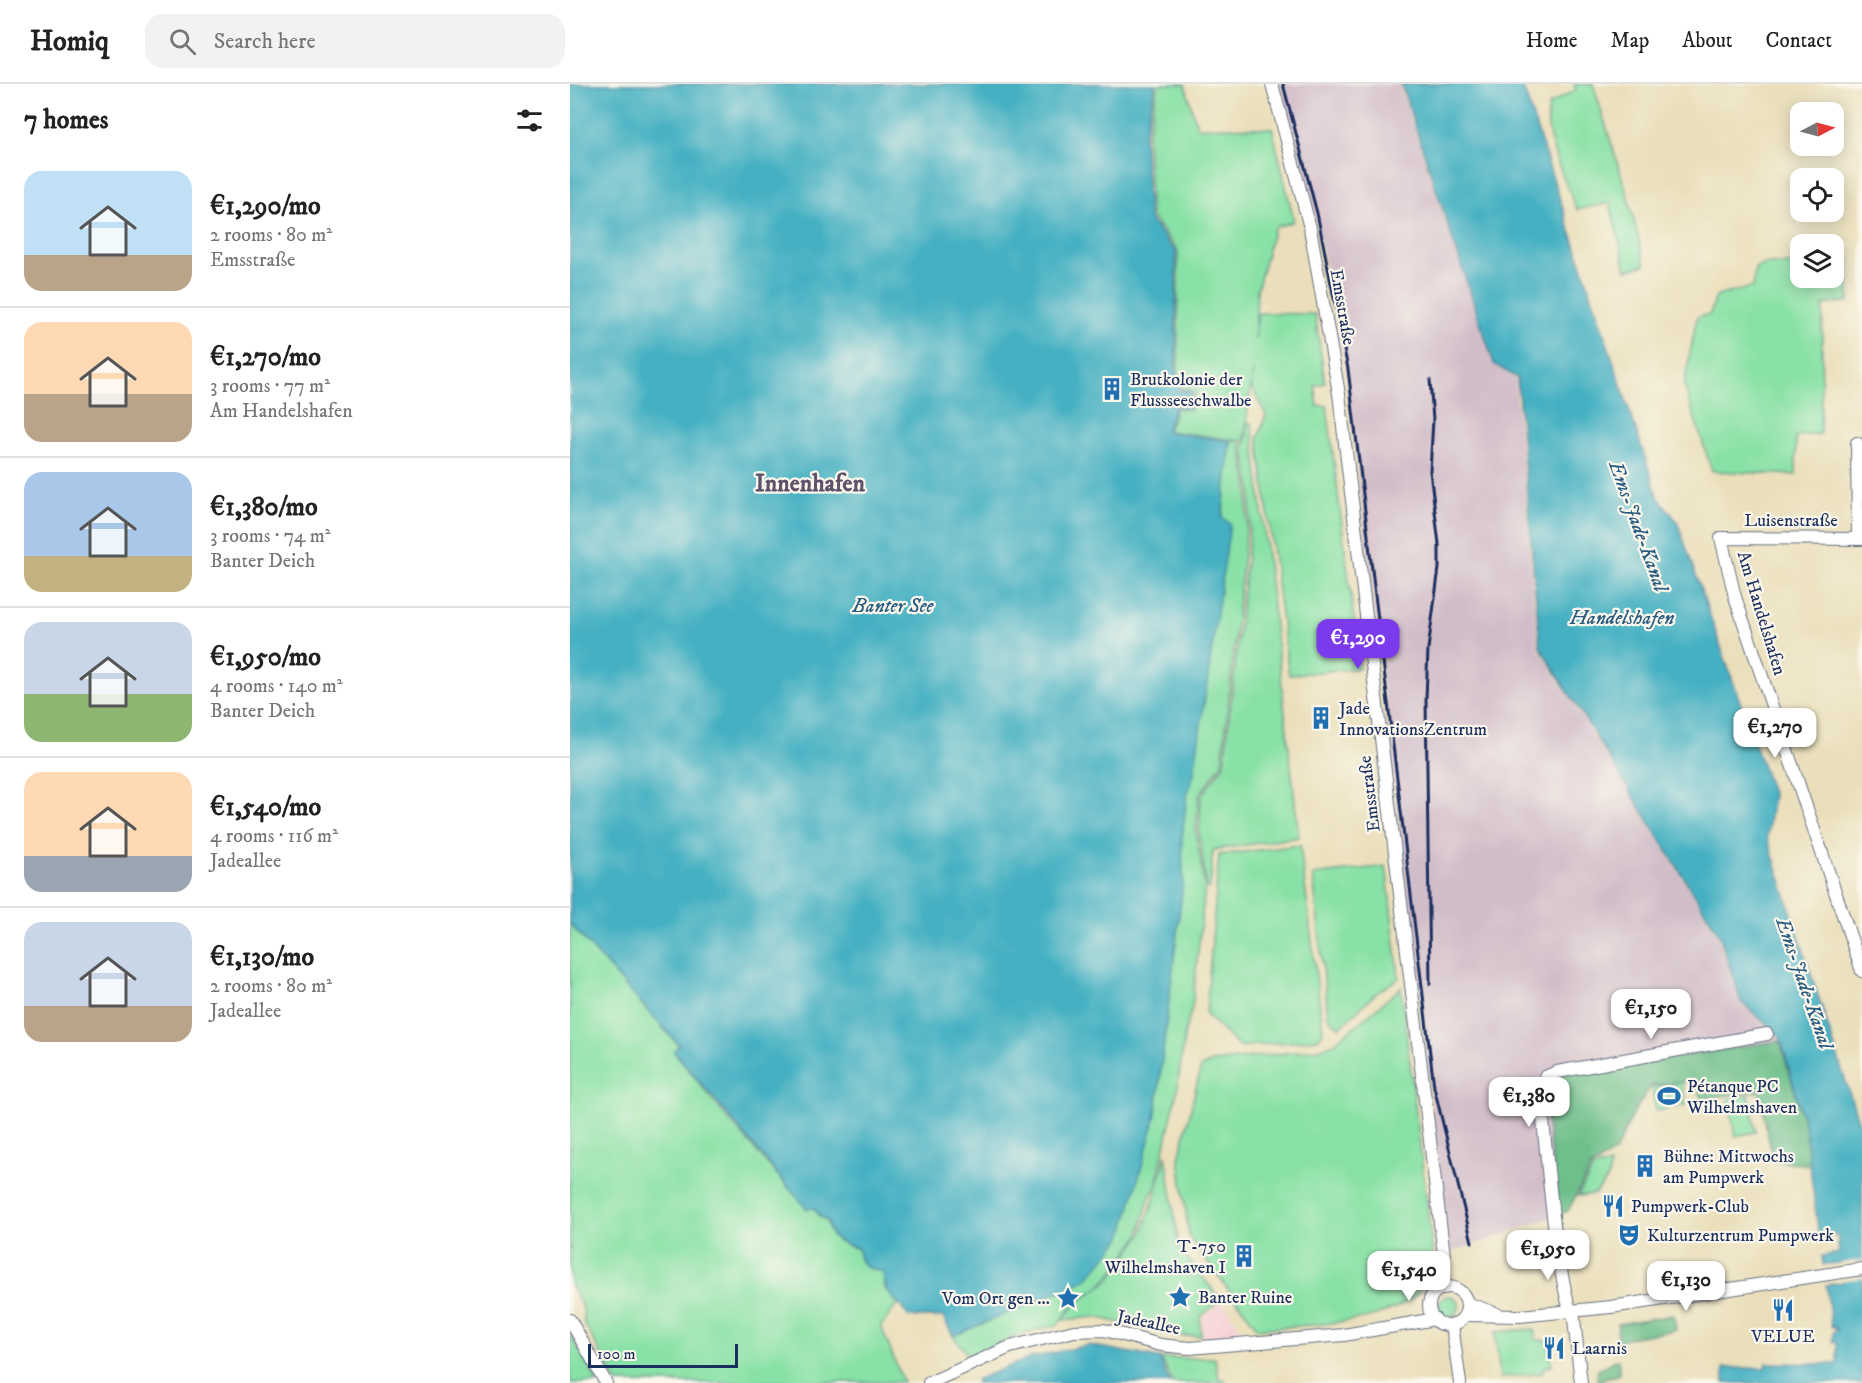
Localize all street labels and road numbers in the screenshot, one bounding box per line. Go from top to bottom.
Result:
street label: Emsstraße [1325,267,1360,347]
street label: Luisenstraße [1744,510,1838,532]
street label: Am Handelshafen [1732,549,1791,678]
street label: Emsstraße [1354,754,1386,833]
street label: Jadeallee [1113,1305,1182,1340]

